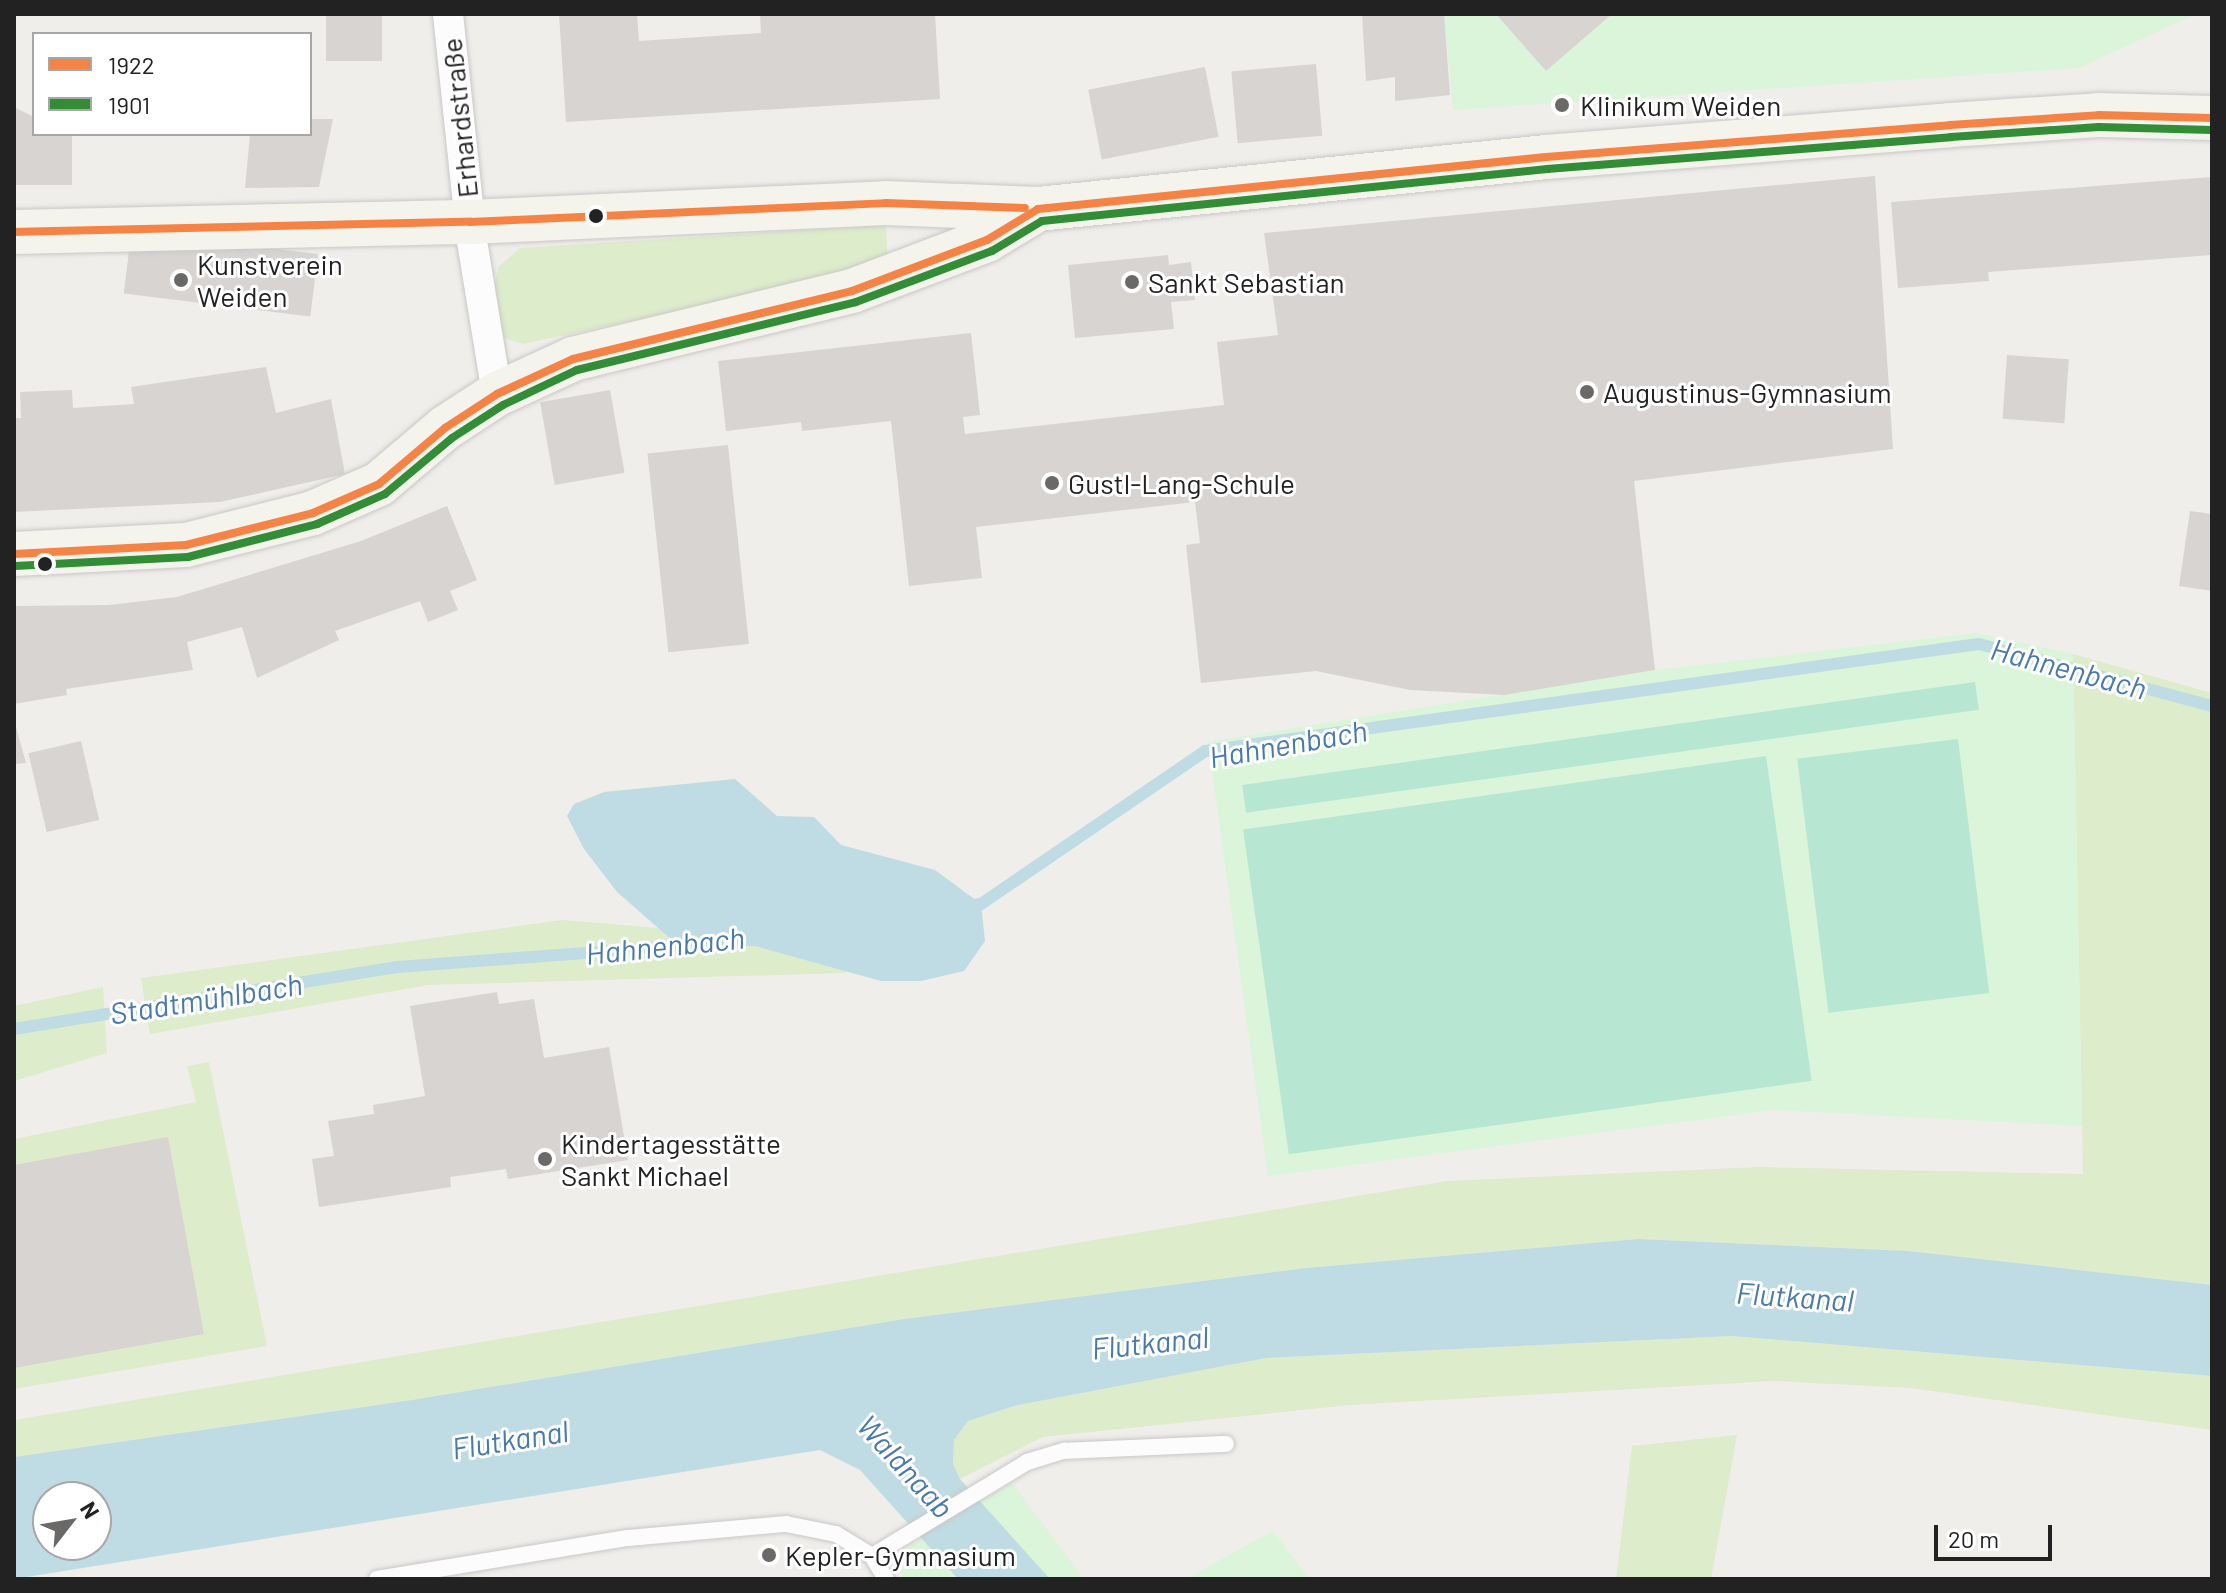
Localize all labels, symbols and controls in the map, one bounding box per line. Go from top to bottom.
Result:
legend [32,32,312,136]
street label: Erhardstraße [434,36,484,200]
text: 1922 [108,50,155,79]
place label: Klinikum Weiden [1580,88,1781,122]
text: 1901 [108,90,150,119]
marker: Klinikum Weiden [1551,94,1573,116]
unlabelled marker [588,208,604,224]
place label: Kunstverein Weiden [197,247,343,313]
place label: Sankt Sebastian [1148,265,1345,299]
marker: Kunstverein Weiden [172,271,190,289]
marker: Sankt Sebastian [1123,273,1141,291]
place label: Augustinus-Gymnasium [1603,375,1892,409]
marker: Augustinus-Gymnasium [1578,383,1596,401]
place label: Gustl-Lang-Schule [1068,466,1295,500]
marker: Gustl-Lang-Schule [1043,474,1061,492]
unlabelled marker [37,556,53,572]
water label: Hahnenbach [1987,630,2151,706]
water label: Hahnenbach [1206,711,1370,775]
water label: Hahnenbach [584,919,746,971]
water label: Stadtmühlbach [107,965,305,1031]
place label: Kindertagesstätte Sankt Michael [561,1126,781,1192]
marker: Kindertagesstätte Sankt Michael [536,1150,554,1168]
water label: Flutkanal [1735,1274,1855,1318]
water label: Flutkanal [1090,1318,1210,1366]
water label: Waldnaab [850,1407,962,1525]
water label: Flutkanal [449,1412,571,1466]
north arrow [32,1481,112,1561]
text: N [76,1497,106,1523]
scale bar [1938,1509,2056,1559]
text: 20 m [1948,1524,1999,1553]
place label: Kepler-Gymnasium [785,1538,1016,1572]
marker: Kepler-Gymnasium [760,1546,778,1564]

